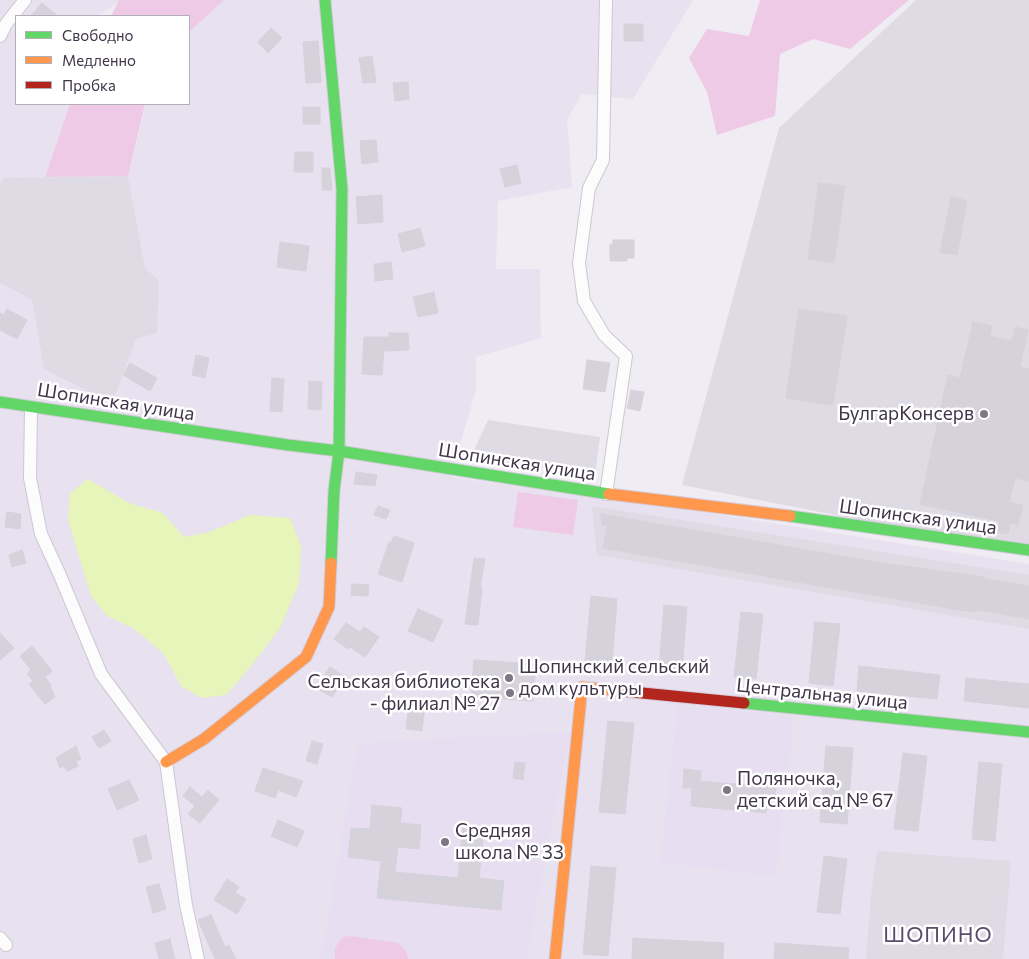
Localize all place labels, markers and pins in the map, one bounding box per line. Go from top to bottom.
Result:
place label: БулгарКонсерв [838,403,974,425]
marker: БулгарКонсерв [978,408,990,420]
place label: Шопинский сельский дом культуры [519,656,709,700]
place label: Сельская библиотека - филиал № 27 [307,671,500,715]
marker: Шопинский сельский дом культуры [503,672,515,684]
marker: Сельская библиотека - филиал № 27 [504,687,516,699]
place label: Поляночка, детский сад № 67 [737,768,893,812]
marker: Поляночка, детский сад № 67 [721,784,733,796]
place label: Средняя школа № 33 [455,820,564,864]
marker: Средняя школа № 33 [439,836,451,848]

